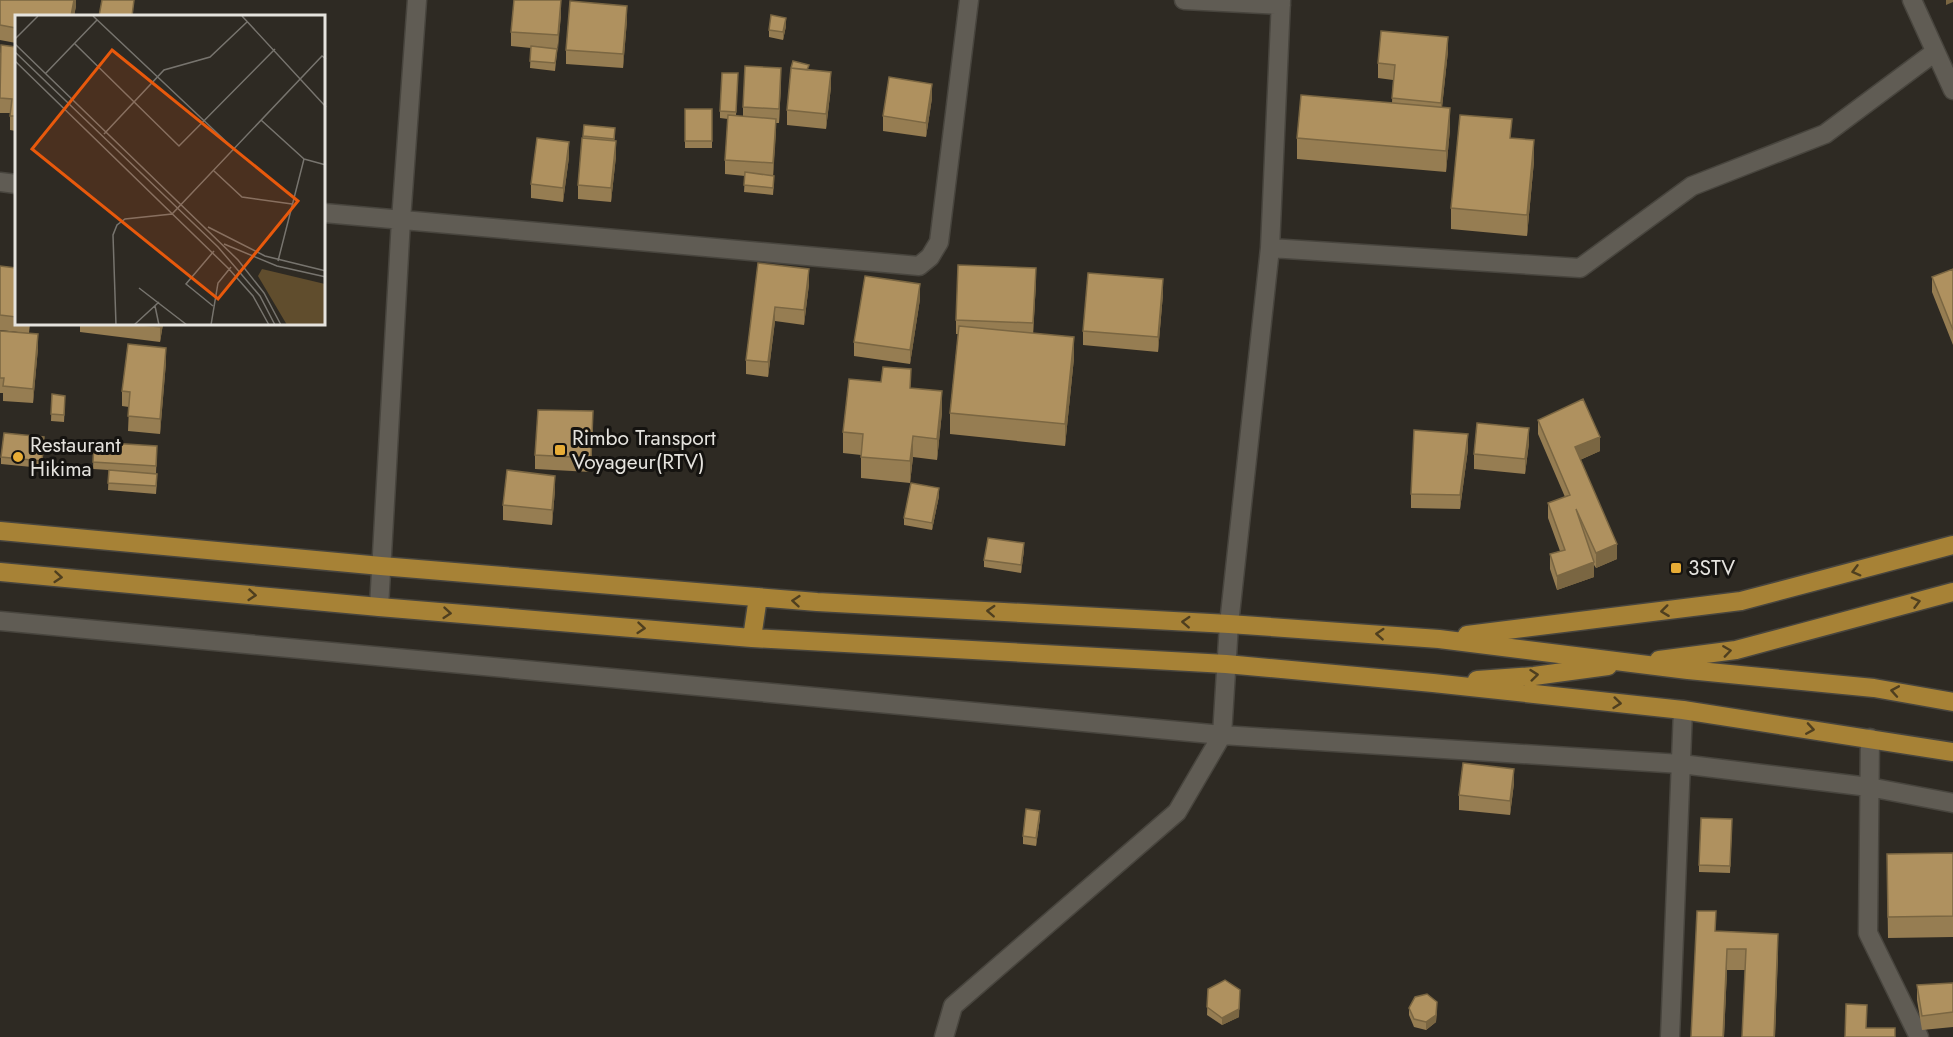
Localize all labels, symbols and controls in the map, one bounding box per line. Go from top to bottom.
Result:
inset map [15,15,326,326]
place label: Rimbo Transport Voyageur(RTV) [572,423,716,477]
place label: Restaurant Hikima [30,430,121,484]
marker: Rimbo Transport Voyageur(RTV) [553,443,567,457]
marker: Restaurant Hikima [11,450,25,464]
place label: 3STV [1688,553,1735,583]
marker: 3STV [1669,561,1683,575]
one-way arrow [1851,564,1862,576]
one-way arrow [54,570,63,583]
one-way arrow [248,588,257,601]
one-way arrow [792,594,801,607]
one-way arrow [1910,597,1921,609]
one-way arrow [1661,604,1670,616]
one-way arrow [987,605,996,618]
one-way arrow [442,606,451,619]
one-way arrow [1181,615,1190,628]
one-way arrow [637,622,646,635]
one-way arrow [1376,628,1385,641]
one-way arrow [1723,646,1732,658]
one-way arrow [1529,669,1538,682]
one-way arrow [1891,686,1900,698]
one-way arrow [1612,696,1621,709]
one-way arrow [1805,722,1815,735]

